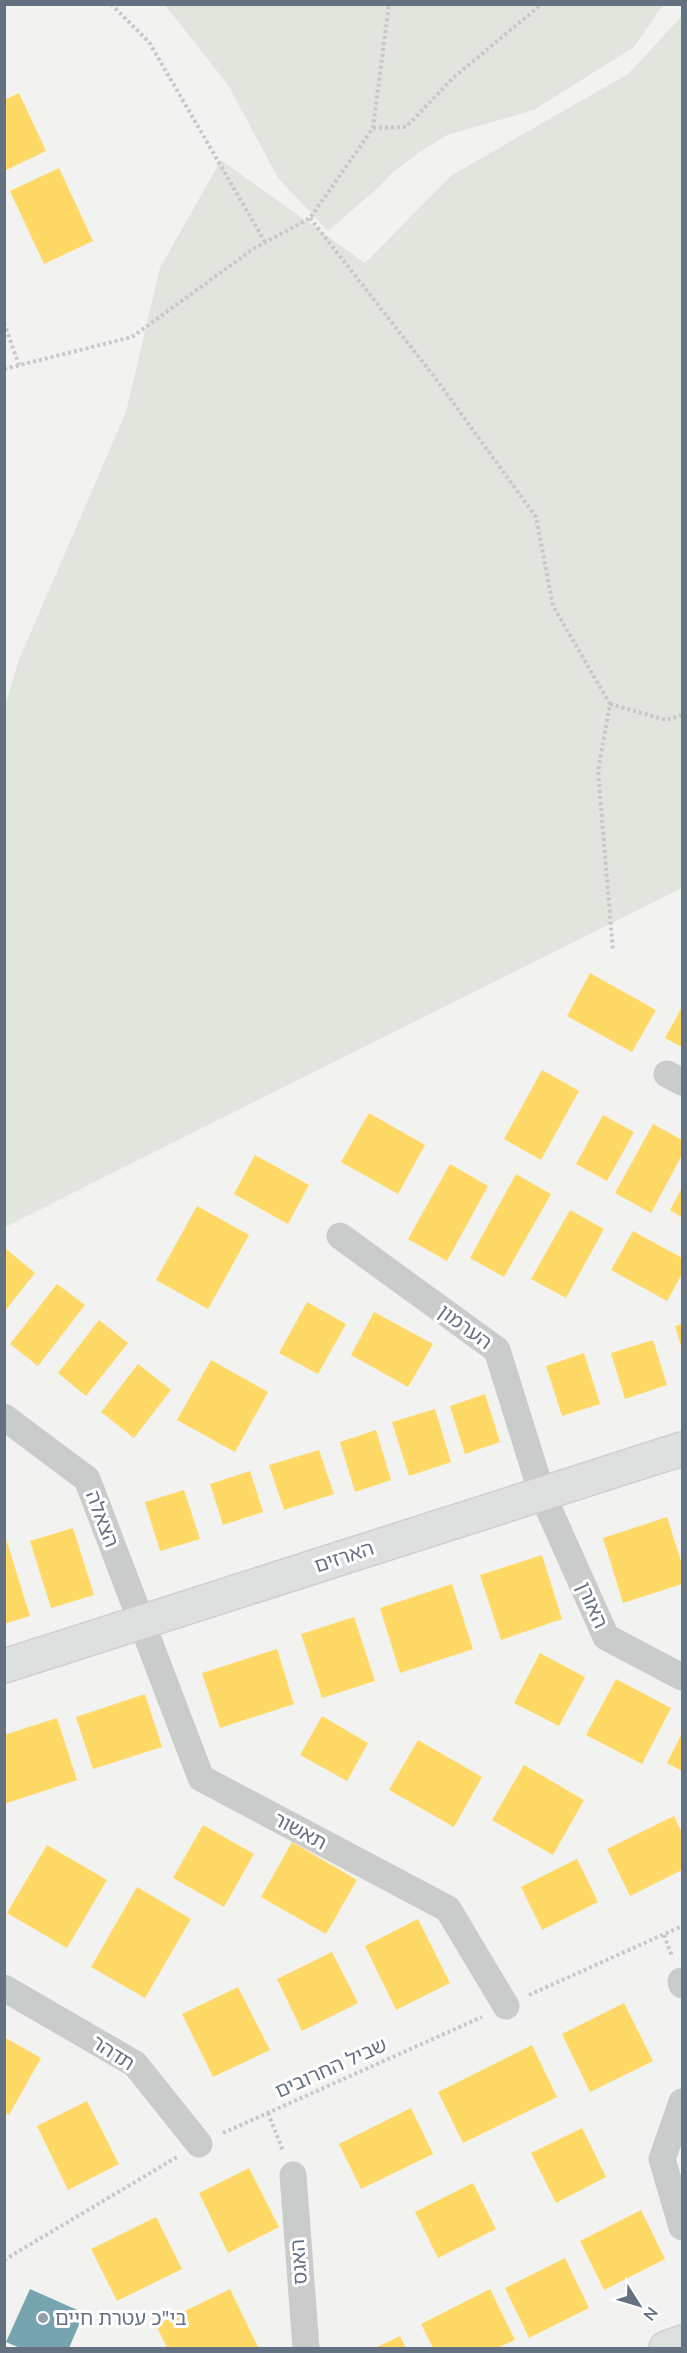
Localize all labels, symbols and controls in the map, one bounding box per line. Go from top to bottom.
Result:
street label: הערמון [433,1298,497,1356]
street label: הצאלה [79,1487,125,1551]
street label: הארזים [311,1535,377,1579]
street label: האורן [570,1578,614,1632]
street label: תאשור [269,1806,331,1856]
street label: תדהר [86,2029,140,2077]
street label: שביל החרובים [271,2031,391,2105]
street label: האגס [284,2238,314,2286]
north arrow [609,2275,669,2335]
text: N [638,2302,663,2325]
place label: בי"כ עטרת חיים [55,2305,187,2332]
marker: בי"כ עטרת חיים [36,2311,50,2325]

